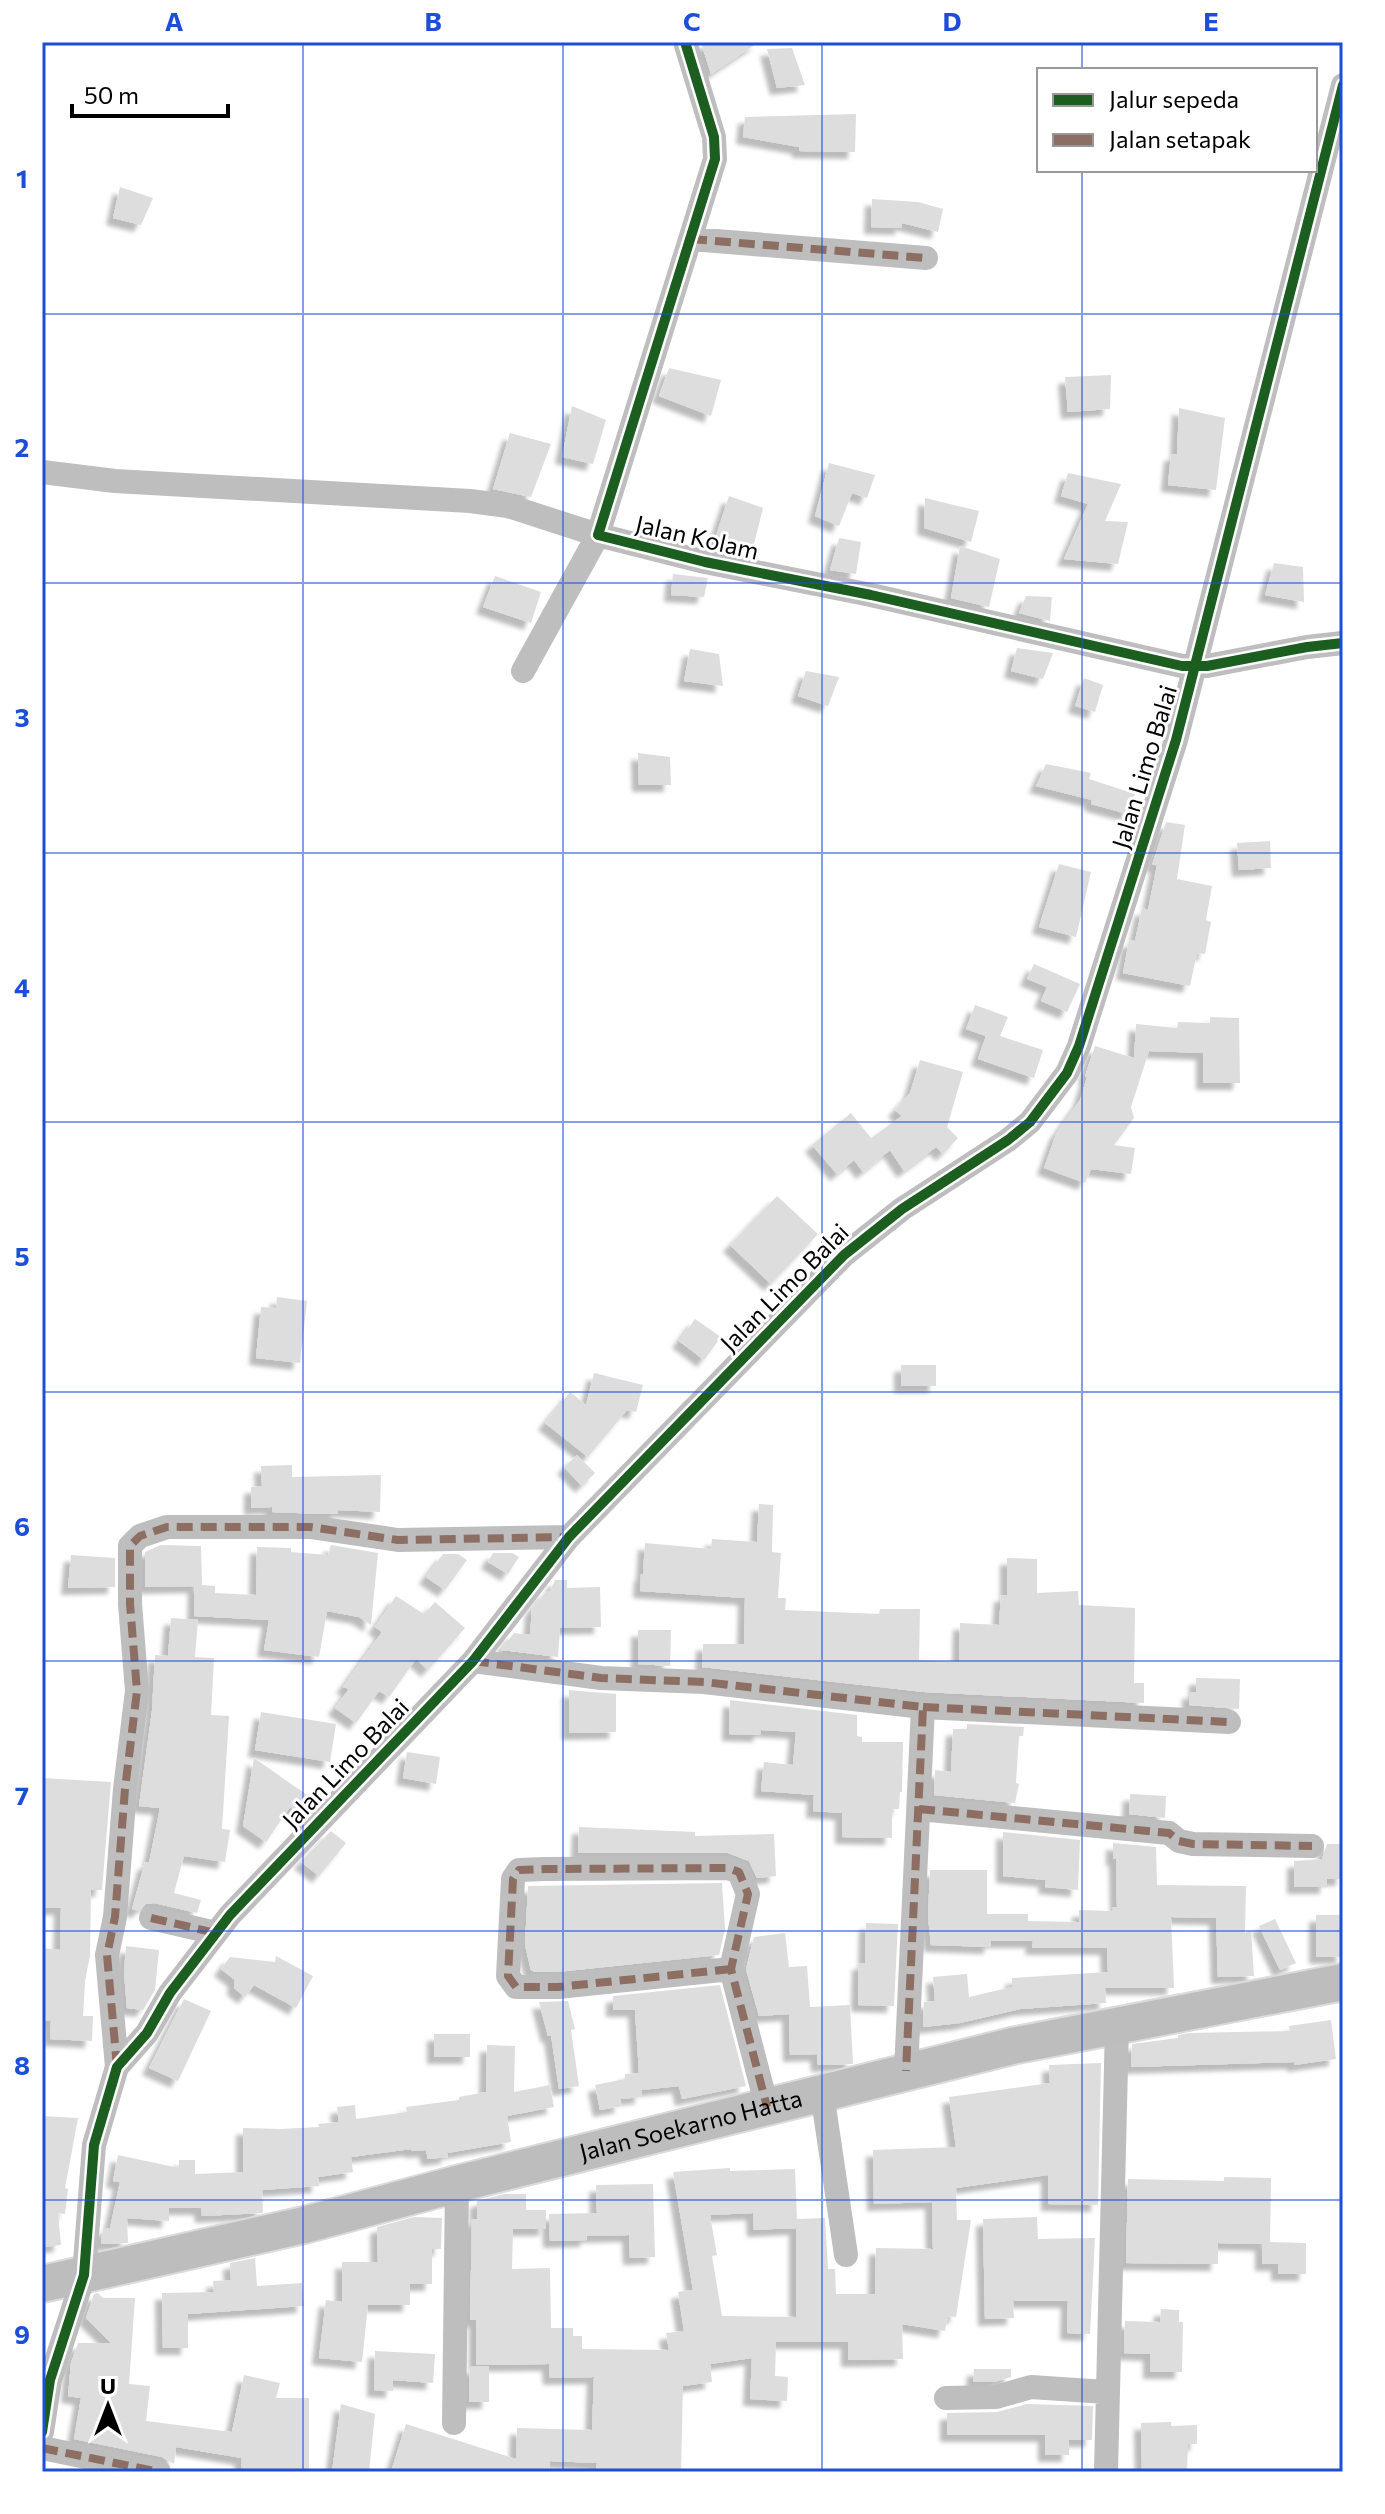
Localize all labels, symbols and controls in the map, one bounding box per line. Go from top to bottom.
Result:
text: A [165,5,184,36]
text: B [424,5,442,36]
text: C [683,5,701,36]
text: D [942,5,962,36]
text: E [1203,5,1219,36]
scale bar [72,68,228,118]
legend [1037,68,1317,172]
text: 50 m [84,80,139,109]
text: Jalur sepeda [1109,84,1239,113]
text: Jalan setapak [1109,124,1251,153]
text: 1 [16,162,28,193]
text: 2 [15,431,29,462]
street label: Jalan Kolam [633,508,762,565]
street label: Jalan Limo Balai [1105,681,1182,852]
text: 3 [14,701,30,732]
text: 4 [14,971,30,1002]
street label: Jalan Limo Balai [714,1217,854,1357]
text: 5 [14,1240,30,1271]
text: 6 [14,1510,30,1541]
street label: Jalan Limo Balai [276,1692,414,1834]
text: 7 [15,1779,29,1810]
text: 8 [14,2049,30,2080]
street label: Jalan Soekarno Hatta [576,2083,805,2166]
text: 9 [14,2318,30,2349]
north arrow [68,2366,148,2446]
text: U [100,2372,116,2399]

